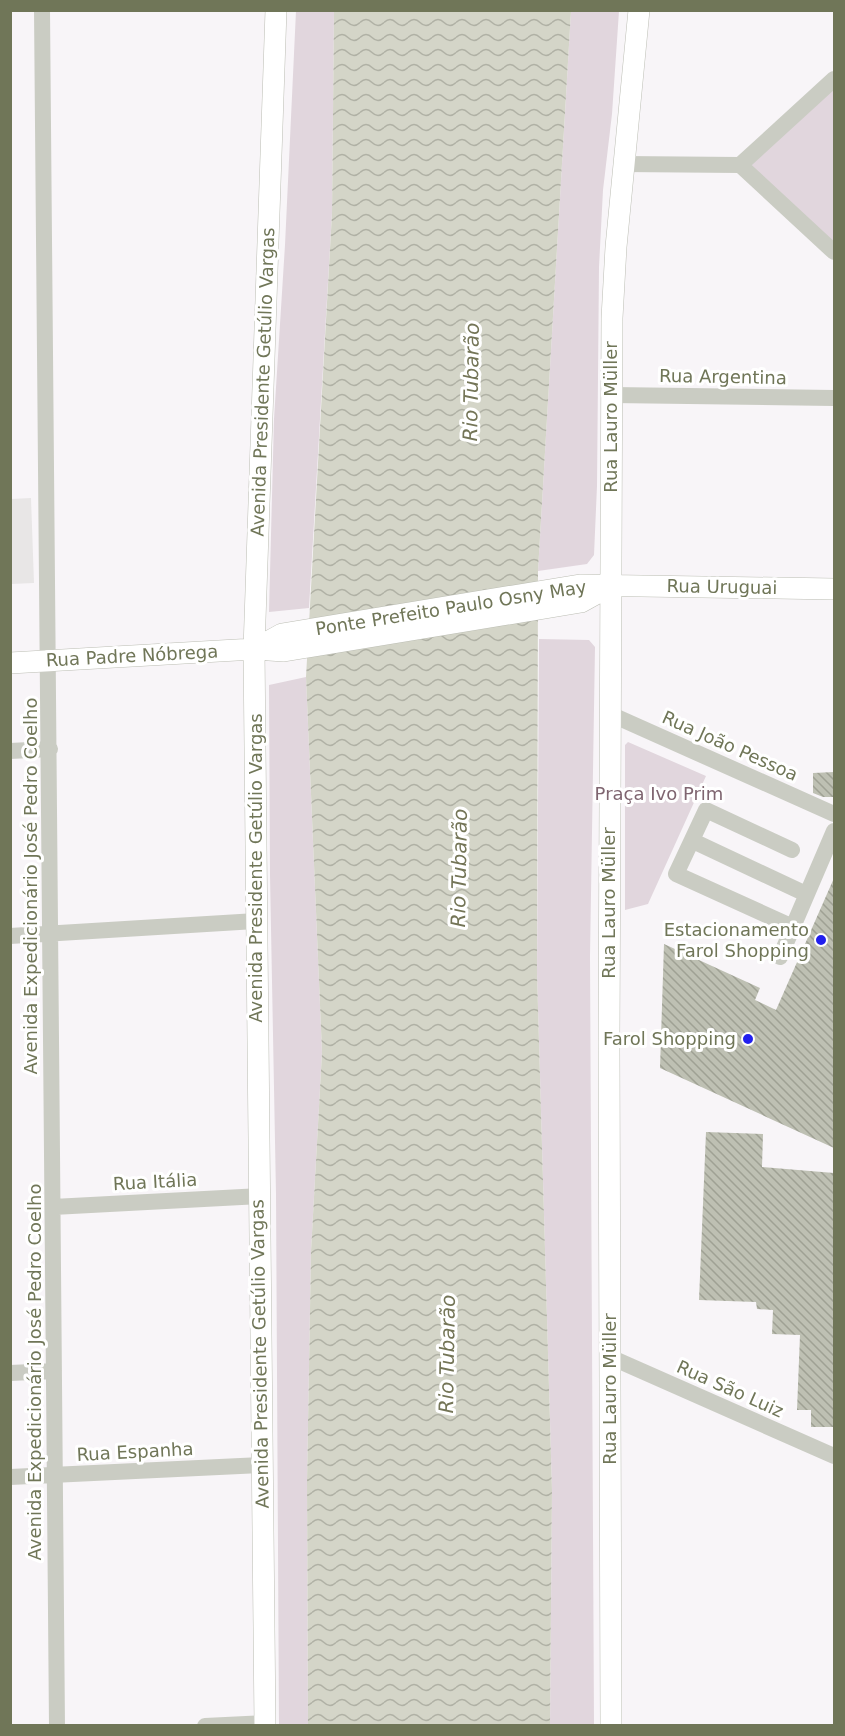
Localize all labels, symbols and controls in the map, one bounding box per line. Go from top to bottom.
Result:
street label: Avenida Presidente Getúlio Vargas [247,227,278,537]
water label: Rio Tubarão [458,323,484,441]
street label: Rua Lauro Müller [600,341,621,493]
street label: Rua Argentina [659,365,787,388]
street label: Rua Uruguai [666,575,778,598]
street label: Ponte Prefeito Paulo Osny May [314,576,588,639]
street label: Rua Padre Nóbrega [45,640,219,671]
street label: Avenida Expedicionário José Pedro Coelho [20,697,41,1075]
street label: Rua João Pessoa [659,706,801,785]
street label: Avenida Presidente Getúlio Vargas [245,713,266,1023]
park label: Praça Ivo Prim [595,783,723,804]
water label: Rio Tubarão [446,809,472,927]
street label: Rua Lauro Müller [598,827,619,979]
place label: Estacionamento Farol Shopping [664,919,809,961]
marker: Estacionamento Farol Shopping [814,933,828,947]
place label: Farol Shopping [603,1028,736,1049]
marker: Farol Shopping [741,1032,755,1046]
street label: Rua Itália [112,1169,198,1194]
street label: Avenida Expedicionário José Pedro Coelho [24,1183,45,1561]
street label: Avenida Presidente Getúlio Vargas [246,1199,273,1509]
water label: Rio Tubarão [434,1295,460,1413]
street label: Rua Lauro Müller [599,1313,620,1465]
street label: Rua São Luiz [674,1356,787,1421]
street label: Rua Espanha [76,1438,194,1465]

